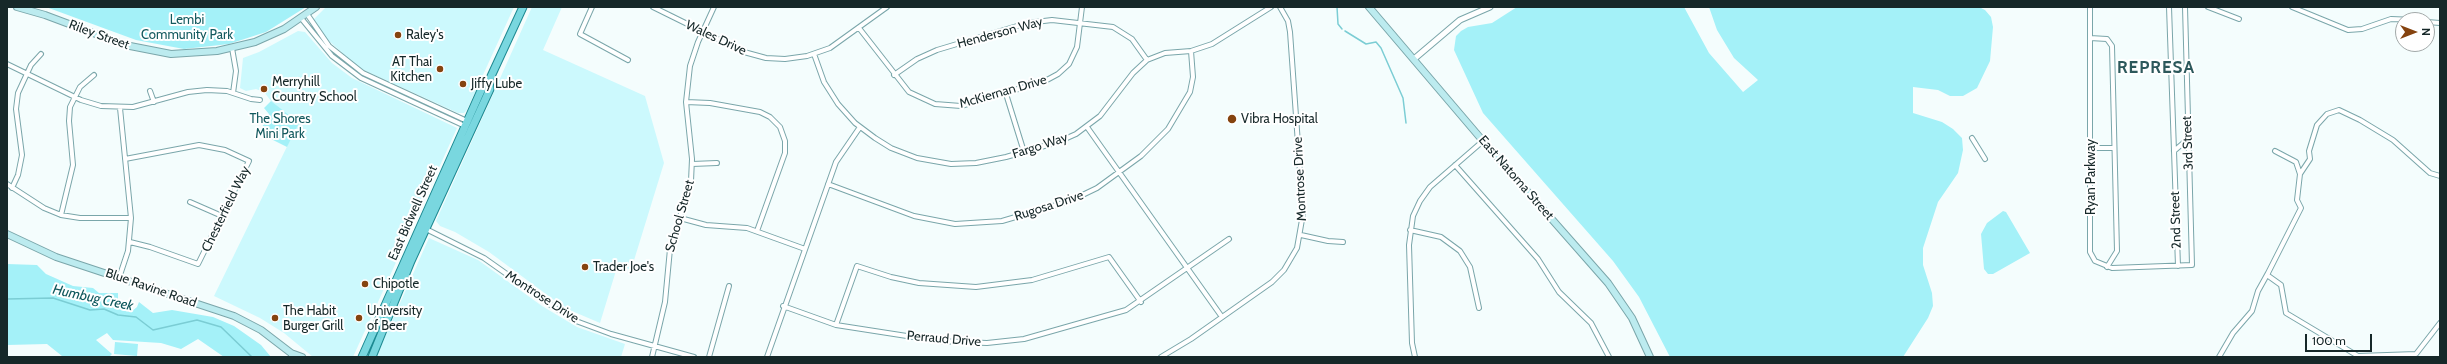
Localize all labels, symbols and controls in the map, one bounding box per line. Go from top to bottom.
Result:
park label: Lembi Community Park [141,12,233,43]
north arrow [2395,12,2435,52]
street label: Henderson Way [956,14,1044,52]
street label: Riley Street [67,17,131,53]
street label: Wales Drive [683,17,749,59]
place label: Raley's [406,27,444,43]
text: N [2419,28,2433,36]
marker: Raley's [393,30,403,40]
place label: AT Thai Kitchen [390,54,432,85]
district label: REPRESA [2117,58,2195,78]
marker: AT Thai Kitchen [435,64,445,74]
street label: McKiernan Drive [957,72,1049,112]
place label: Merryhill Country School [272,74,357,105]
place label: Jiffy Lube [471,76,522,92]
marker: Jiffy Lube [458,79,468,89]
marker: Merryhill Country School [259,84,269,94]
park label: The Shores Mini Park [249,111,311,142]
place label: Vibra Hospital [1241,111,1318,127]
marker: Vibra Hospital [1226,113,1238,125]
street label: 3rd Street [2179,115,2197,171]
street label: Fargo Way [1010,130,1070,162]
street label: East Natoma Street [1475,133,1557,223]
street label: Montrose Drive [1290,136,1310,222]
street label: Ryan Parkway [2083,139,2099,215]
street label: East Bidwell Street [385,163,441,263]
street label: Chesterfield Way [199,164,253,254]
street label: School Street [662,178,698,254]
street label: Rugosa Drive [1012,187,1086,225]
street label: 2nd Street [2167,191,2185,249]
place label: Trader Joe's [593,259,654,275]
marker: Trader Joe's [580,262,590,272]
street label: Blue Ravine Road [103,265,199,311]
street label: Montrose Drive [502,268,582,326]
place label: Chipotle [373,276,419,292]
marker: Chipotle [360,279,370,289]
water label: Humbug Creek [51,281,135,315]
place label: The Habit Burger Grill [283,303,343,334]
place label: University of Beer [367,303,422,334]
marker: The Habit Burger Grill [270,313,280,323]
marker: University of Beer [354,313,364,323]
scale bar [2307,326,2374,352]
street label: Perraud Drive [906,328,982,350]
text: 100 m [2312,333,2346,348]

